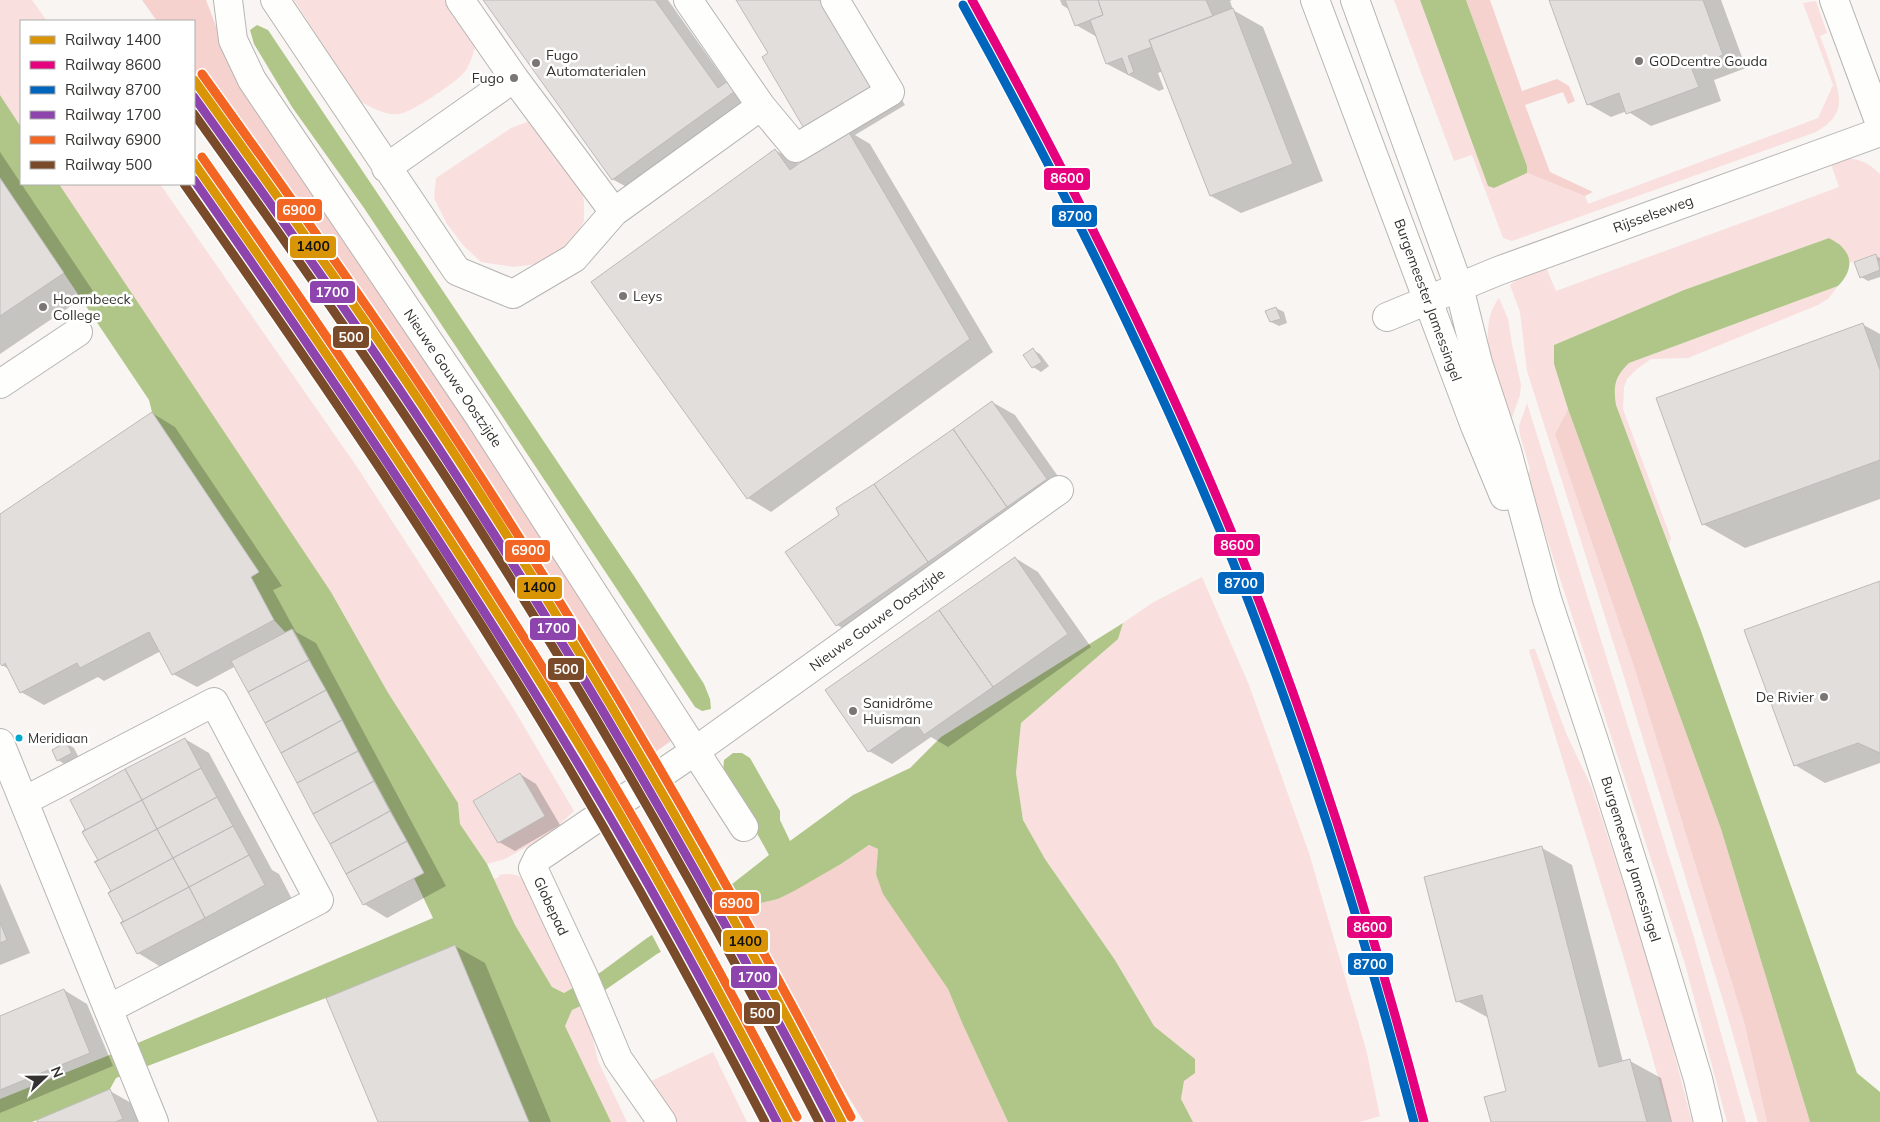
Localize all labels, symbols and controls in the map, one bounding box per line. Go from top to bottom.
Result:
legend [20,20,195,185]
text: Railway 1400 [65,30,161,49]
place label: Fugo Automaterialen [546,46,646,80]
place label: GODcentre Gouda [1649,52,1767,70]
text: Railway 8600 [65,55,161,74]
marker: GODcentre Gouda [1633,55,1645,67]
marker: Fugo Automaterialen [530,57,542,69]
place label: Fugo [472,69,504,87]
marker: Fugo [508,72,520,84]
text: Railway 8700 [65,80,161,99]
text: Railway 1700 [65,105,161,124]
text: Railway 6900 [65,130,161,149]
text: Railway 500 [65,155,152,174]
line badge: 8600 [1043,167,1091,191]
text: 8600 [1050,169,1084,187]
street label: Rijsselseweg [1611,191,1695,237]
line badge: 6900 [276,198,323,222]
text: 6900 [282,201,316,219]
line badge: 8700 [1051,204,1098,228]
text: 8700 [1058,207,1092,225]
street label: Burgemeester Jamessingel [1390,216,1466,384]
line badge: 1400 [289,235,337,259]
text: 1400 [296,237,330,255]
line badge: 1700 [309,280,356,304]
text: 1700 [315,283,349,301]
place label: Leys [633,287,662,305]
place label: Hoornbeeck College [53,290,132,324]
marker: Leys [617,290,629,302]
marker: Hoornbeeck College [37,301,49,313]
street label: Nieuwe Gouwe Oostzijde [400,305,506,451]
line badge: 500 [332,325,370,349]
text: 500 [338,328,364,346]
line badge: 8600 [1213,533,1261,557]
text: 8600 [1220,536,1254,554]
line badge: 6900 [504,539,551,563]
text: 6900 [511,541,545,559]
street label: Nieuwe Gouwe Oostzijde [806,565,948,675]
line badge: 8700 [1217,571,1265,595]
text: 8700 [1224,574,1258,592]
line badge: 1400 [516,576,563,600]
text: 1400 [522,578,556,596]
line badge: 1700 [529,617,577,641]
text: 1700 [536,619,570,637]
line badge: 500 [547,657,585,681]
text: 500 [553,660,579,678]
place label: De Rivier [1756,688,1815,706]
marker: De Rivier [1818,691,1830,703]
place label: Sanidrõme Huisman [863,694,933,728]
marker: Sanidrõme Huisman [847,705,859,717]
place label: Meridiaan [28,730,88,746]
marker: Meridiaan [14,733,24,743]
street label: Burgemeester Jamessingel [1597,774,1665,944]
street label: Globepad [530,874,572,938]
line badge: 6900 [713,891,760,915]
text: 6900 [719,894,753,912]
line badge: 8600 [1346,915,1393,939]
text: 8600 [1353,918,1387,936]
line badge: 1400 [722,929,769,953]
text: 1400 [728,932,762,950]
line badge: 8700 [1347,952,1394,976]
text: 8700 [1353,955,1387,973]
line badge: 1700 [730,965,778,989]
text: 1700 [737,968,771,986]
line badge: 500 [743,1001,781,1025]
text: 500 [749,1004,775,1022]
north arrow [20,1052,70,1102]
text: N [47,1064,67,1080]

